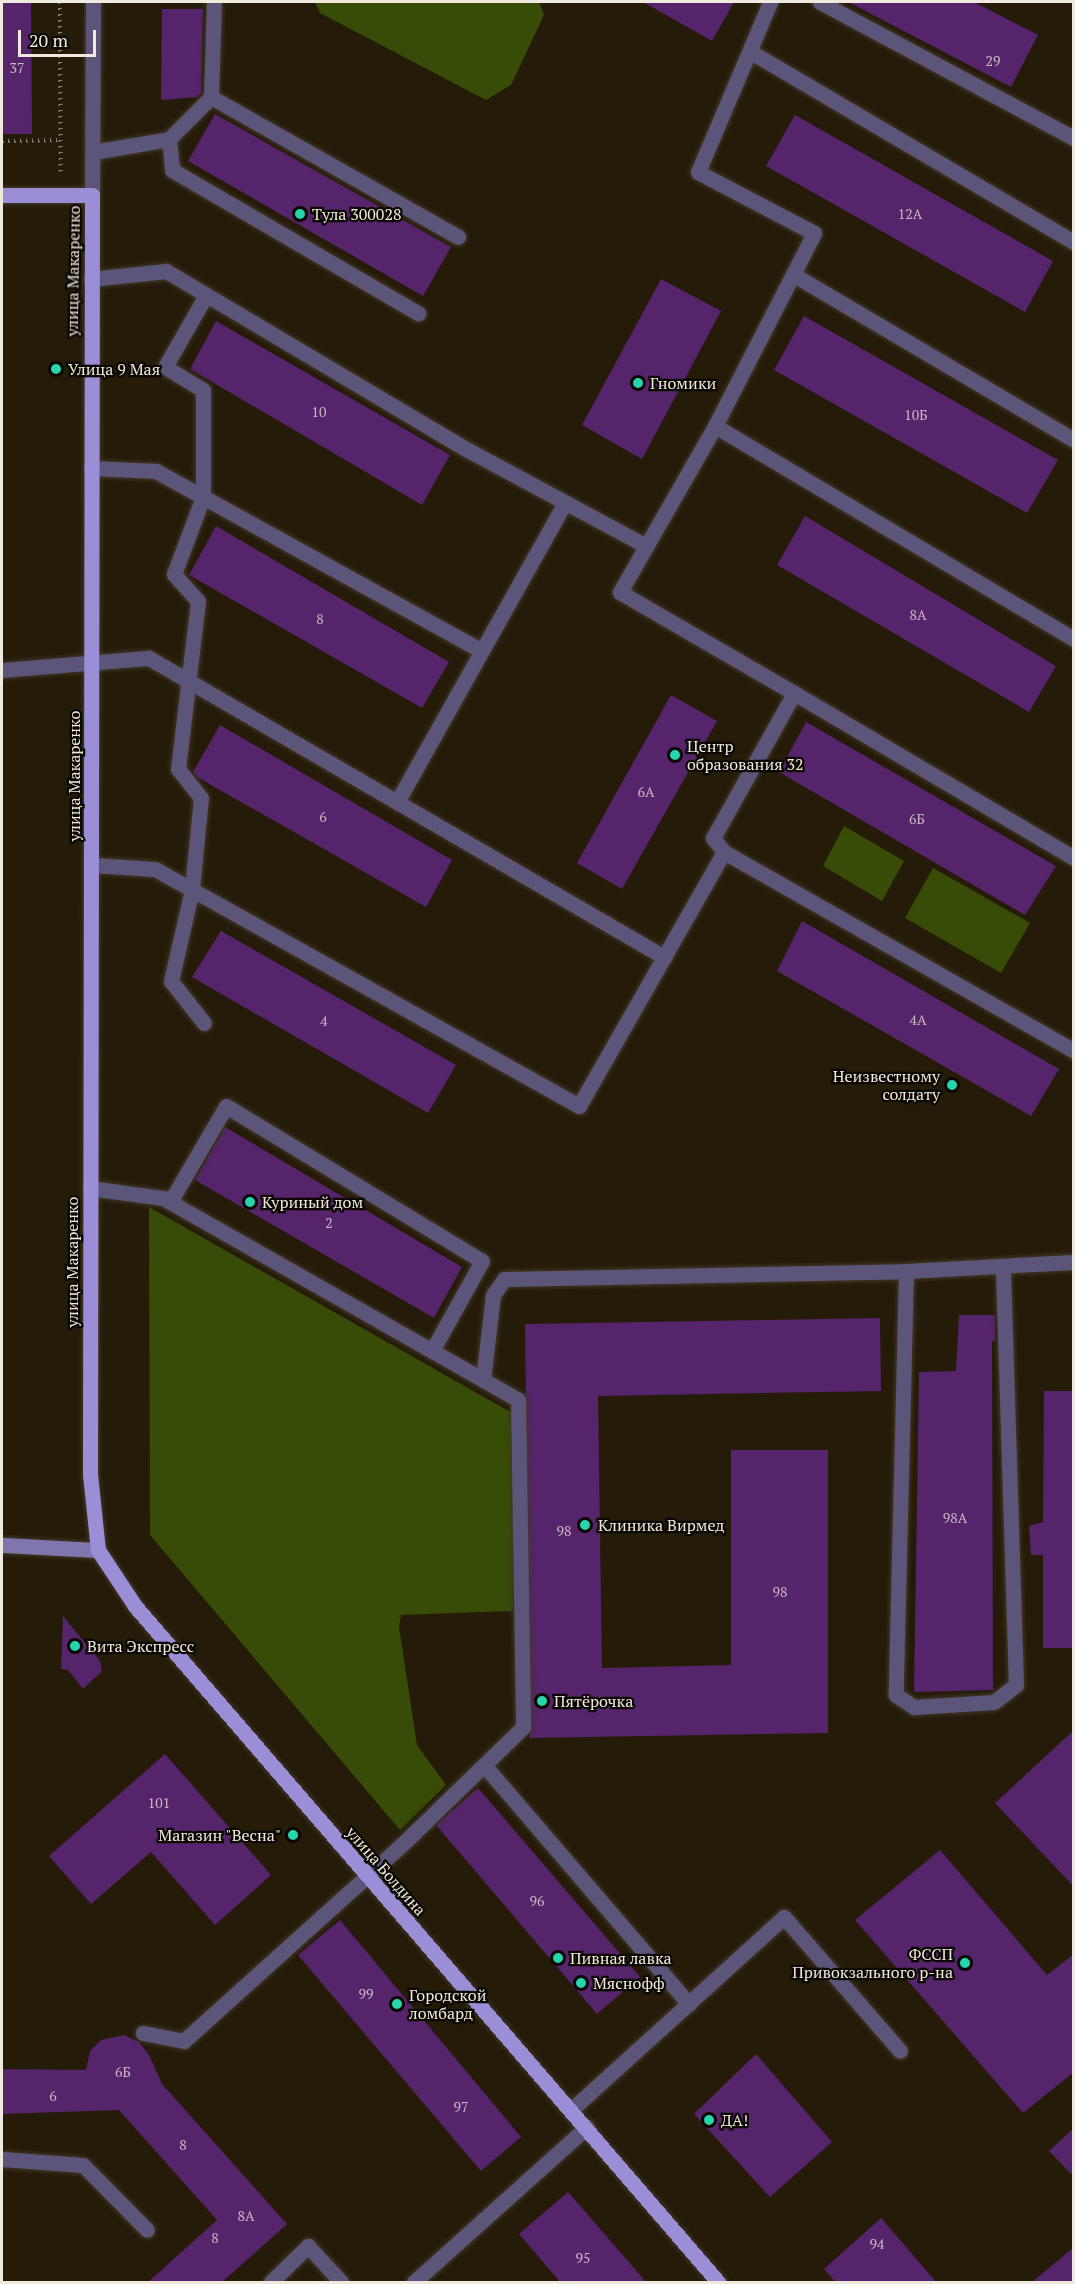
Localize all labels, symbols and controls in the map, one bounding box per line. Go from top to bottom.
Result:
scale bar [21,18,99,56]
text: 20 m [29,28,68,52]
house number: 29 [986,53,1000,69]
house number: 37 [10,60,24,76]
place label: Тула 300028 [312,204,401,224]
street label: улица Макаренко [62,205,84,337]
house number: 12А [898,206,922,222]
marker: Тула 300028 [293,207,307,221]
place label: Улица 9 Мая [68,359,160,379]
marker: Улица 9 Мая [49,362,63,376]
place label: Гномики [650,373,716,393]
marker: Гномики [631,376,645,390]
house number: 10 [312,404,326,420]
house number: 10Б [904,407,928,423]
house number: 8А [909,607,927,623]
house number: 8 [316,611,324,627]
street label: улица Макаренко [64,711,84,841]
place label: Центр образования 32 [687,736,804,774]
marker: Центр образования 32 [668,748,682,762]
house number: 6А [637,784,655,800]
house number: 6 [319,809,327,825]
house number: 6Б [909,811,925,827]
house number: 4А [909,1012,927,1028]
house number: 4 [320,1013,328,1029]
place label: Неизвестному солдату [833,1066,940,1104]
marker: Неизвестному солдату [945,1078,959,1092]
place label: Куриный дом [262,1192,363,1212]
marker: Куриный дом [243,1195,257,1209]
street label: улица Макаренко [62,1197,82,1327]
house number: 2 [325,1215,333,1231]
house number: 98А [943,1510,967,1526]
place label: Клиника Вирмед [598,1515,724,1535]
marker: Клиника Вирмед [576,1516,594,1534]
house number: 98 [557,1523,571,1539]
house number: 98 [773,1584,787,1600]
place label: Вита Экспресс [87,1636,194,1656]
marker: Вита Экспресс [68,1639,82,1653]
place label: Пятёрочка [554,1691,633,1711]
marker: Пятёрочка [535,1694,549,1708]
house number: 101 [148,1795,170,1811]
street label: улица Болдина [342,1823,430,1919]
place label: Магазин "Весна" [158,1825,281,1845]
marker: Магазин "Весна" [286,1828,300,1842]
house number: 96 [530,1893,544,1909]
place label: ФССП Привокзального р-на [792,1944,953,1982]
place label: Пивная лавка [570,1948,672,1968]
marker: Пивная лавка [551,1951,565,1965]
marker: ФССП Привокзального р-на [958,1956,972,1970]
place label: Мяснофф [593,1973,665,1993]
marker: Мяснофф [574,1976,588,1990]
place label: Городской ломбард [409,1985,486,2023]
house number: 99 [359,1986,373,2002]
marker: Городской ломбард [390,1997,404,2011]
house number: 6Б [115,2064,131,2080]
house number: 6 [49,2088,57,2104]
house number: 97 [454,2099,468,2115]
place label: ДА! [721,2110,748,2130]
marker: ДА! [702,2113,716,2127]
house number: 8 [179,2137,187,2153]
house number: 8А [237,2208,255,2224]
house number: 8 [211,2230,219,2246]
house number: 94 [870,2236,884,2252]
house number: 95 [576,2250,590,2266]

